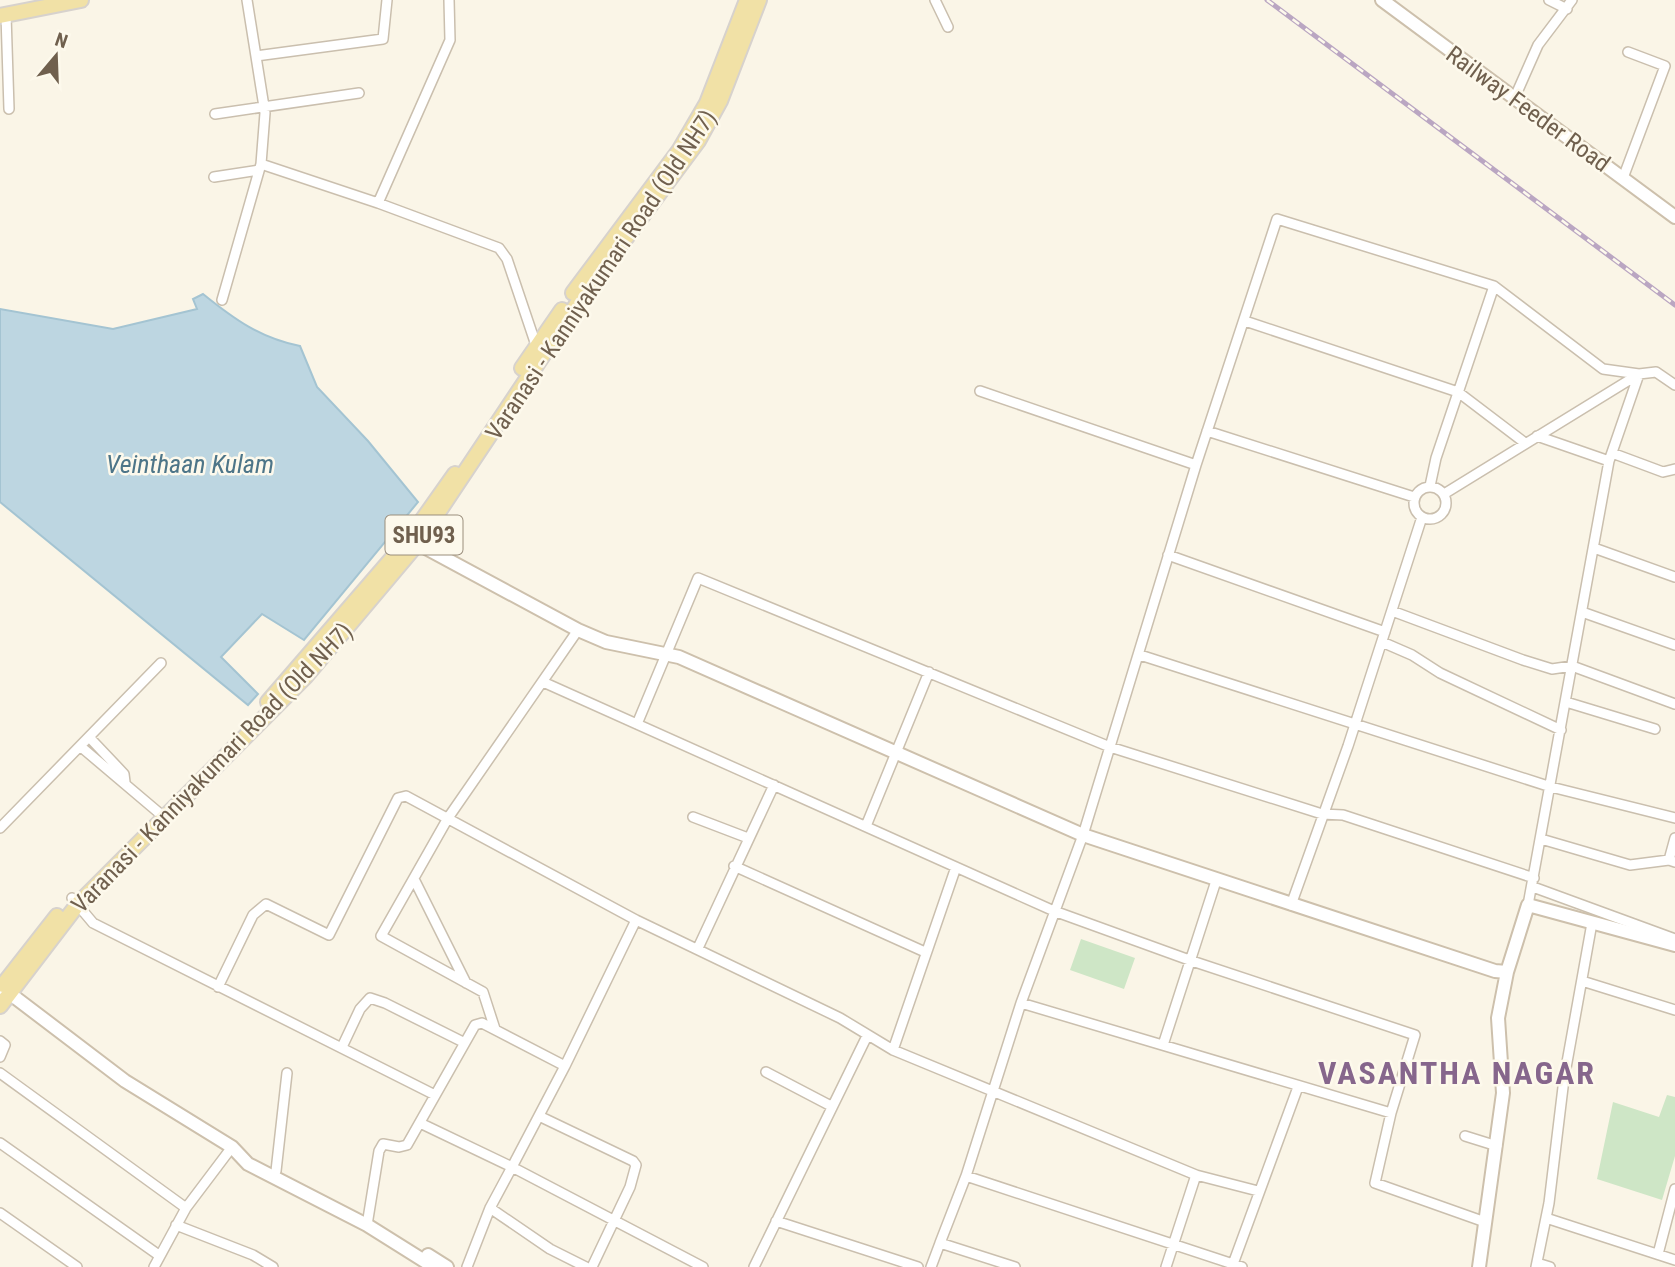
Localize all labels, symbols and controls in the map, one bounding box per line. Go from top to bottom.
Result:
north arrow [21,21,91,91]
text: N [52,28,71,53]
street label: Railway Feeder Road [1441,40,1615,178]
street label: Varanasi - Kanniyakumari Road (Old NH7) [480,105,722,445]
water label: Veinthaan Kulam [106,449,274,479]
road number: SHU93 [386,516,462,554]
street label: Varanasi - Kanniyakumari Road (Old NH7) [66,617,358,919]
district label: VASANTHA NAGAR [1318,1054,1596,1092]

